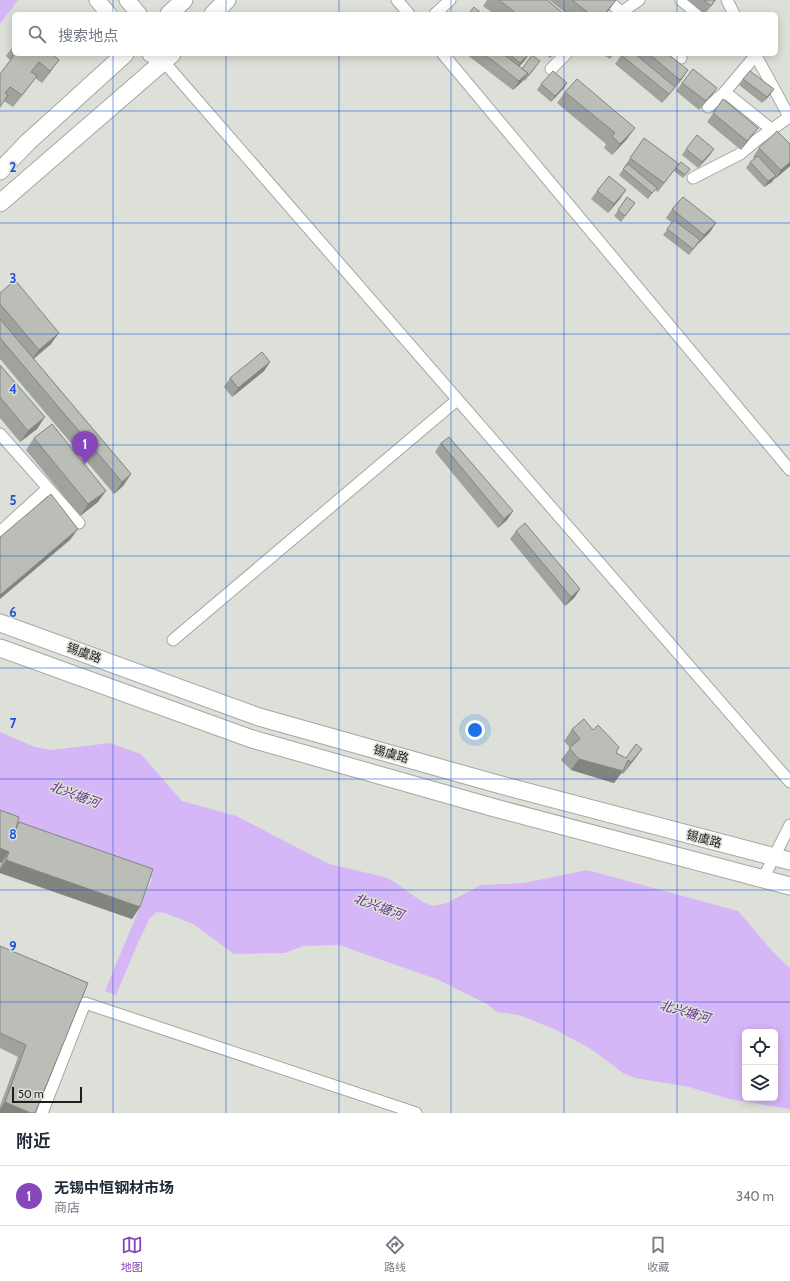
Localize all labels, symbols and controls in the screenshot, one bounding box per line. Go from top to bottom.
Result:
search box [12,12,778,56]
icon: search [26,23,48,45]
text: 搜索地点 [58,27,118,45]
text: 2 [10,159,17,175]
text: 3 [9,270,17,286]
text: 4 [9,381,17,397]
pin: 1 [72,431,98,464]
text: 5 [10,492,17,508]
text: 6 [9,604,17,620]
street label: 锡虞路 [65,639,104,666]
text: 7 [10,715,17,731]
your location [465,720,485,740]
street label: 锡虞路 [372,741,411,766]
water label: 北兴塘河 [48,778,105,811]
text: 8 [9,826,17,842]
street label: 锡虞路 [685,827,723,850]
water label: 北兴塘河 [352,890,409,923]
text: 9 [9,938,17,954]
water label: 北兴塘河 [658,996,715,1027]
map controls [742,1029,778,1101]
button: locate [742,1029,778,1065]
button: layers [742,1065,778,1101]
scale bar [12,1085,82,1104]
text: 50 m [18,1087,44,1101]
text: 附近 [16,1131,50,1151]
text: 无锡中恒钢材市场 [54,1179,174,1197]
text: 1 [27,1188,31,1204]
text: 340 m [736,1188,774,1204]
text: 商店 [54,1199,80,1215]
tab: 地图 [121,1234,143,1274]
tab: 路线 [384,1234,406,1274]
tab: 收藏 [647,1234,669,1274]

